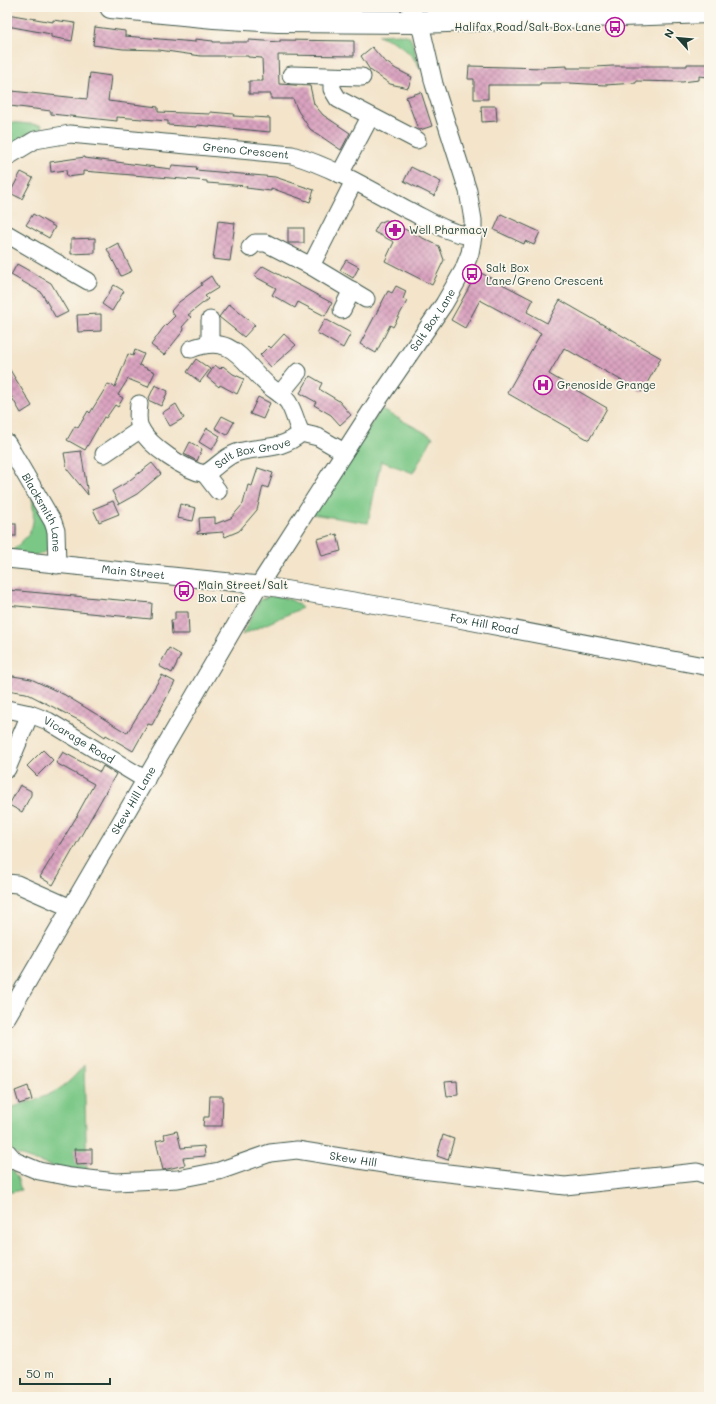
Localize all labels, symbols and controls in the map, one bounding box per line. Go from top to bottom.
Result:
bus stop icon: Halifax Road/Salt Box Lane [604,16,626,38]
north arrow [658,18,698,58]
place label: Halifax Road/Salt Box Lane [455,19,601,34]
text: N [660,26,677,40]
street label: Greno Crescent [202,139,290,162]
pharmacy icon: Well Pharmacy [384,219,406,241]
place label: Well Pharmacy [409,222,488,237]
place label: Salt Box Lane/Greno Crescent [486,260,604,288]
bus stop icon: Salt Box Lane/Greno Crescent [461,263,483,285]
street label: Salt Box Lane [406,286,458,354]
hospital icon: Grenoside Grange [532,374,554,396]
place label: Grenoside Grange [557,377,656,392]
street label: Salt Box Grove [211,433,293,471]
street label: Blacksmith Lane [19,470,65,553]
street label: Main Street [101,561,166,582]
place label: Main Street/Salt Box Lane [198,577,288,605]
bus stop icon: Main Street/Salt Box Lane [173,580,195,602]
street label: Fox Hill Road [449,610,520,637]
street label: Vicarage Road [42,712,118,766]
street label: Skew Hill Lane [107,763,159,837]
street label: Skew Hill [329,1147,378,1170]
scale bar [20,1360,110,1386]
text: 50 m [26,1365,54,1381]

